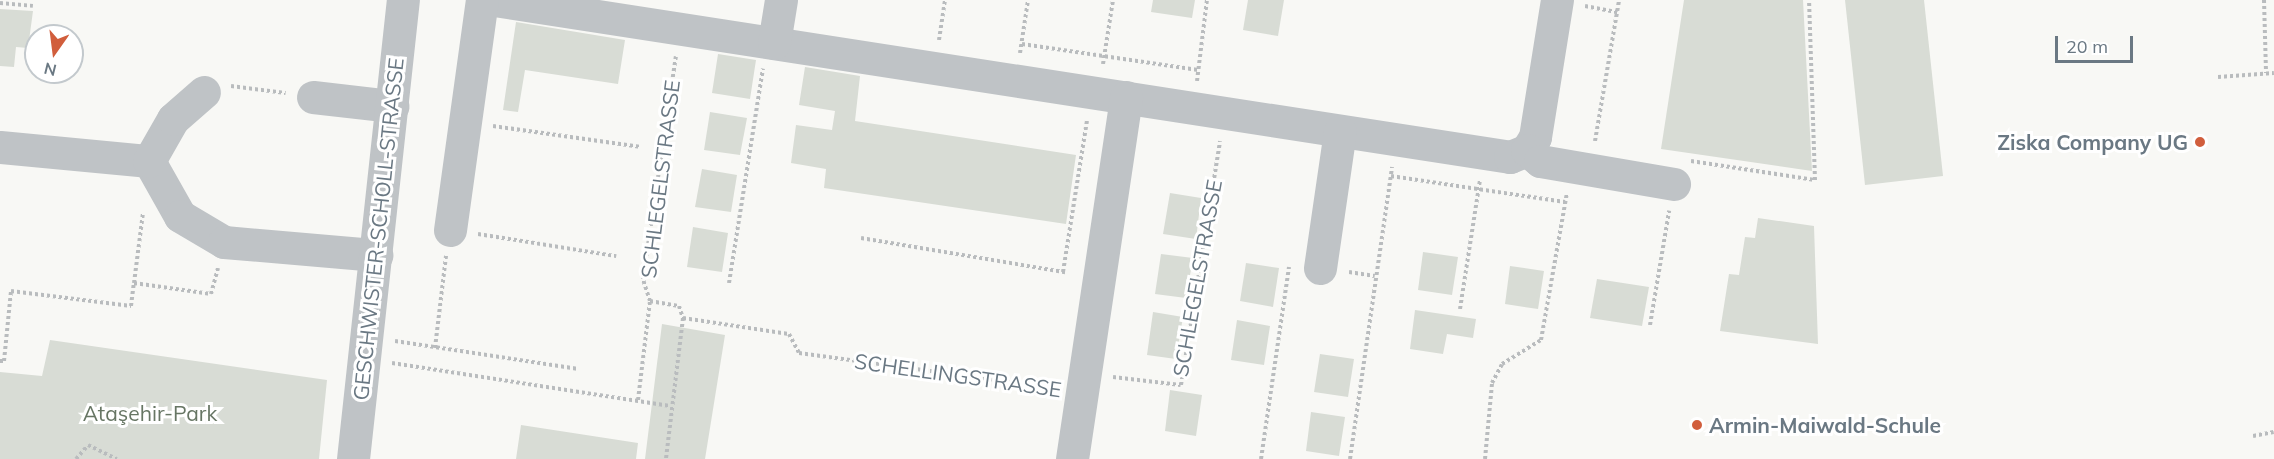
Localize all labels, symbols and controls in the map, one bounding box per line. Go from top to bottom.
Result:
north arrow [24,24,84,84]
scale bar [2058,24,2136,62]
text: 20 m [2066,35,2108,58]
street label: GESCHWISTER-SCHOLL-STRASSE [347,56,409,402]
text: N [42,58,58,81]
street label: SCHLEGELSTRASSE [635,78,685,280]
place label: Ziska Company UG [1997,129,2188,155]
marker: Ziska Company UG [2193,135,2207,149]
street label: SCHLEGELSTRASSE [1167,178,1227,378]
street label: SCHELLINGSTRASSE [853,348,1063,402]
park label: Ataşehir-Park [83,400,217,426]
place label: Armin-Maiwald-Schule [1709,412,1941,438]
marker: Armin-Maiwald-Schule [1690,418,1704,432]

